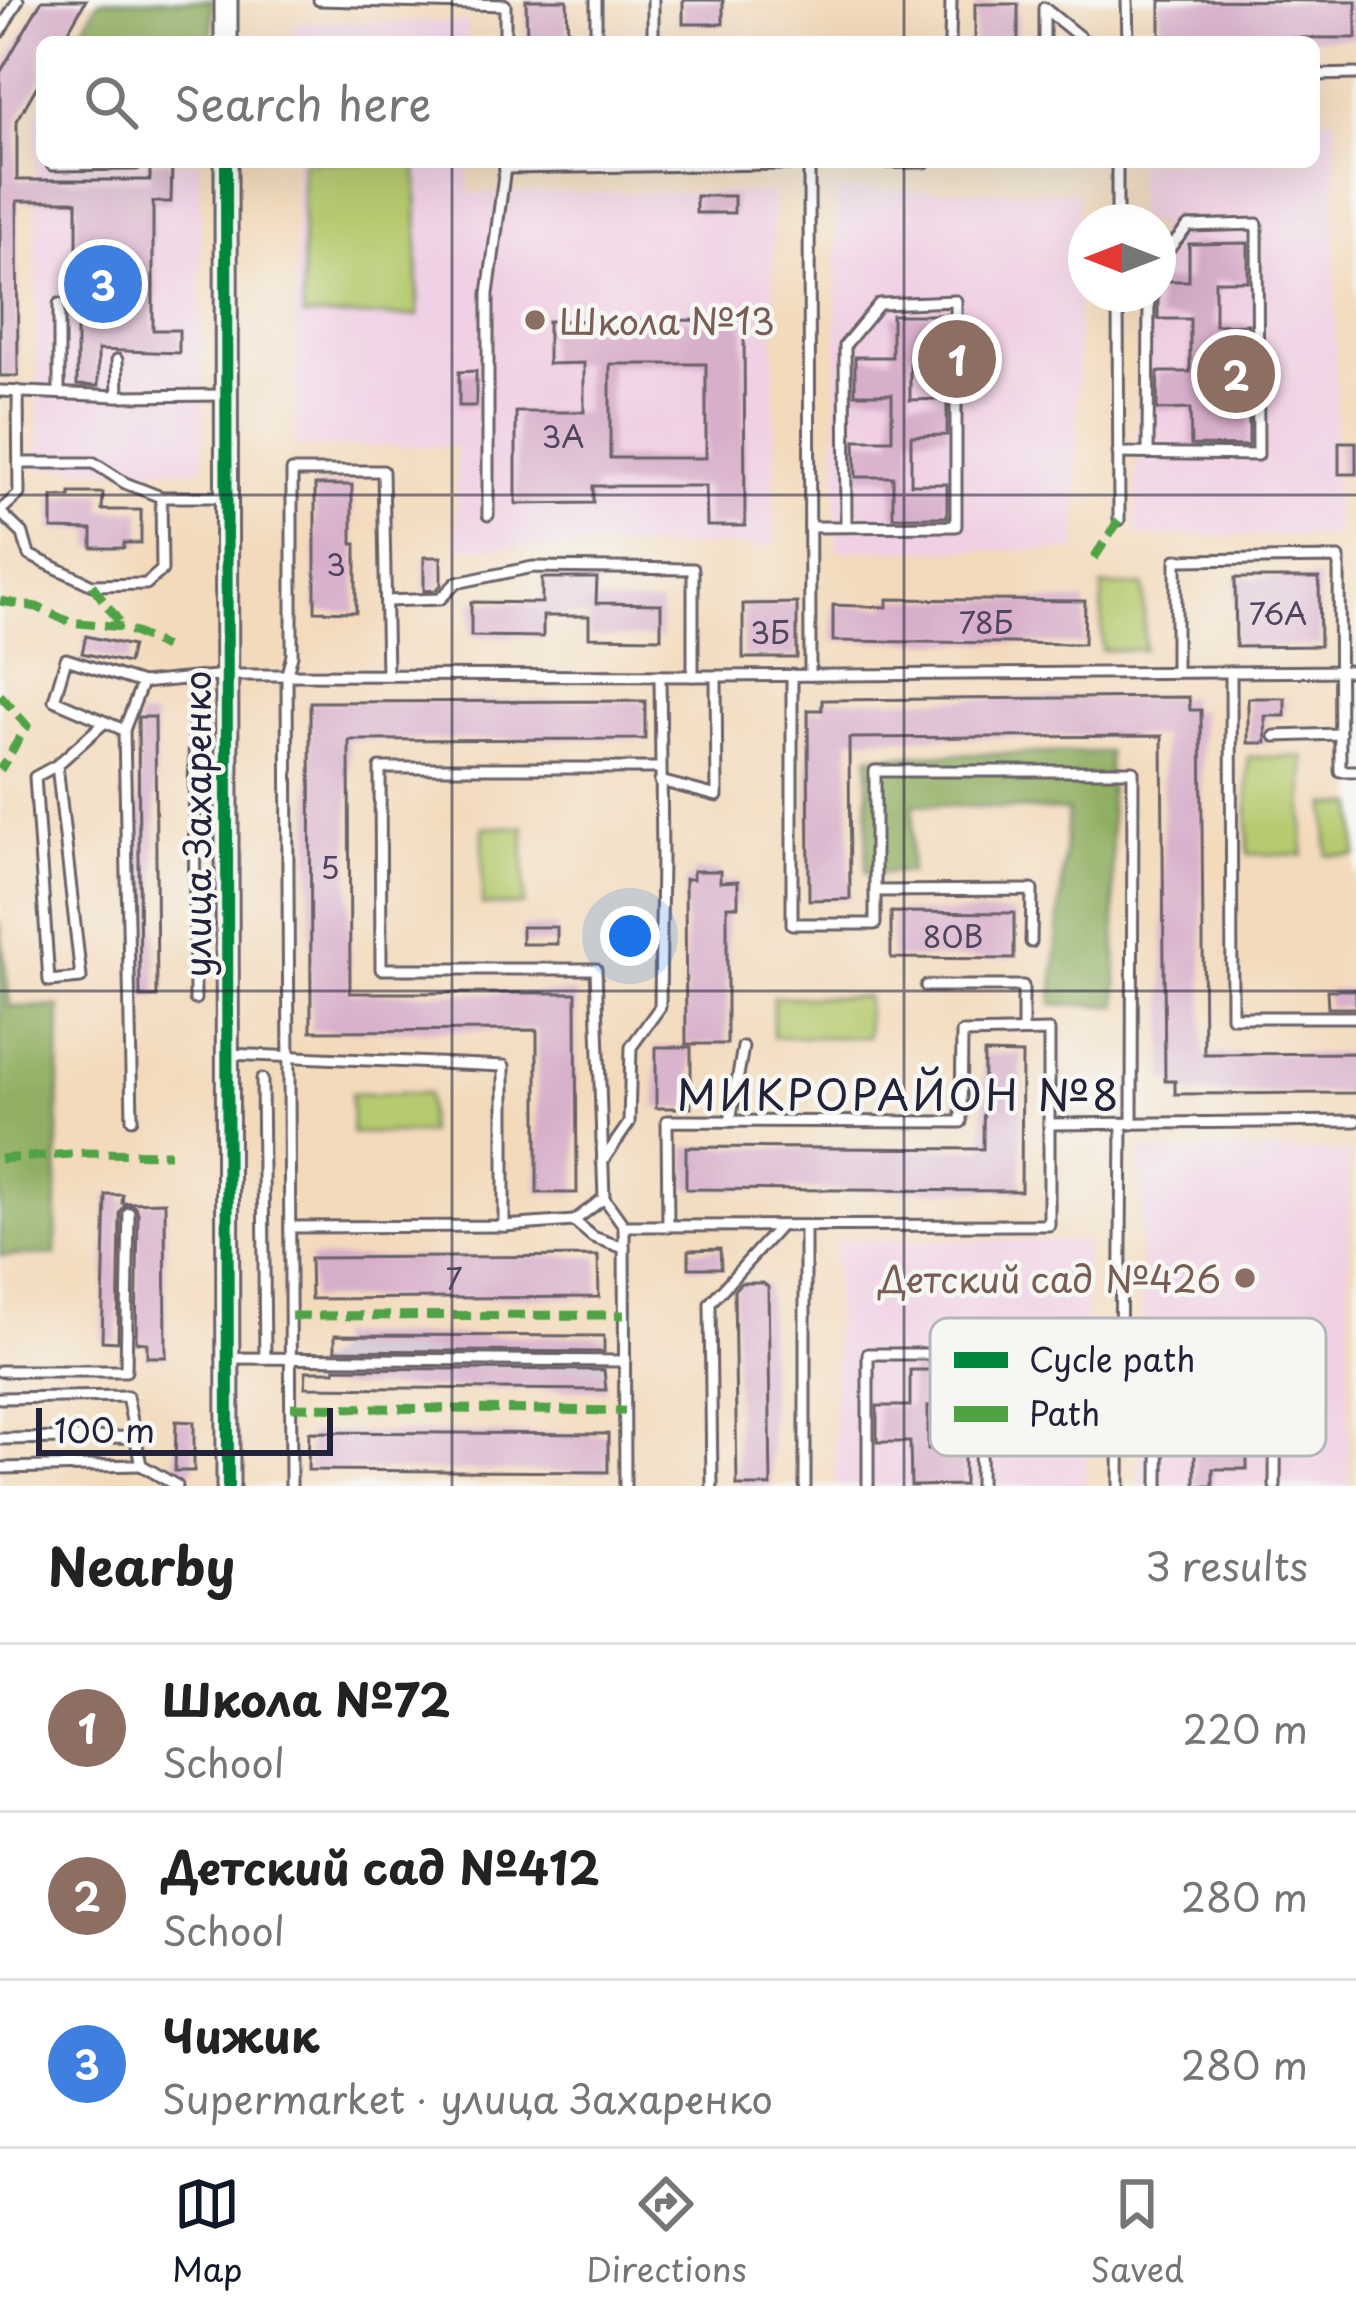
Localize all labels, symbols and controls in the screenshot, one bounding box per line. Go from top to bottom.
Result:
search box [36,36,1320,168]
text: Search here [174,68,431,136]
icon: search [78,69,144,135]
north arrow [1068,204,1176,312]
pin: 3 [64,239,142,329]
place label: Школа №13 [559,293,775,347]
marker: Школа №13 [522,307,548,333]
pin: 1 [918,314,996,404]
pin: 2 [1197,329,1275,419]
house number: 3А [542,413,584,458]
house number: 3 [326,541,346,586]
house number: 76А [1249,590,1307,635]
house number: 78Б [959,599,1013,644]
house number: 3Б [750,609,790,654]
street label: улица Захаренко [169,670,223,978]
house number: 5 [320,844,340,889]
your location [600,906,660,966]
house number: 80В [923,913,983,958]
district label: МИКРОРАЙОН №8 [677,1062,1121,1125]
place label: Детский сад №426 [877,1251,1221,1305]
house number: 7 [445,1255,463,1300]
marker: Детский сад №426 [1232,1265,1258,1291]
legend [930,1318,1326,1456]
text: Cycle path [1029,1333,1195,1383]
text: Path [1029,1387,1100,1437]
scale bar [36,1402,333,1455]
text: 100 m [54,1404,155,1454]
text: Nearby [48,1526,235,1603]
text: 3 results [1145,1535,1308,1594]
text: Школа №72 [162,1664,451,1732]
text: 1 [78,1698,96,1757]
text: 220 m [1183,1698,1308,1757]
text: School [162,1732,285,1791]
text: Детский сад №412 [162,1832,600,1900]
text: 2 [73,1866,101,1925]
text: 280 m [1181,1866,1308,1925]
text: School [162,1900,285,1959]
text: Чижик [162,2000,319,2068]
text: 3 [74,2034,100,2093]
text: 280 m [1181,2034,1308,2093]
text: Supermarket · улица Захаренко [162,2068,773,2127]
tab: Map [172,2171,242,2293]
tab: Directions [586,2171,747,2293]
tab: Saved [1090,2171,1184,2293]

